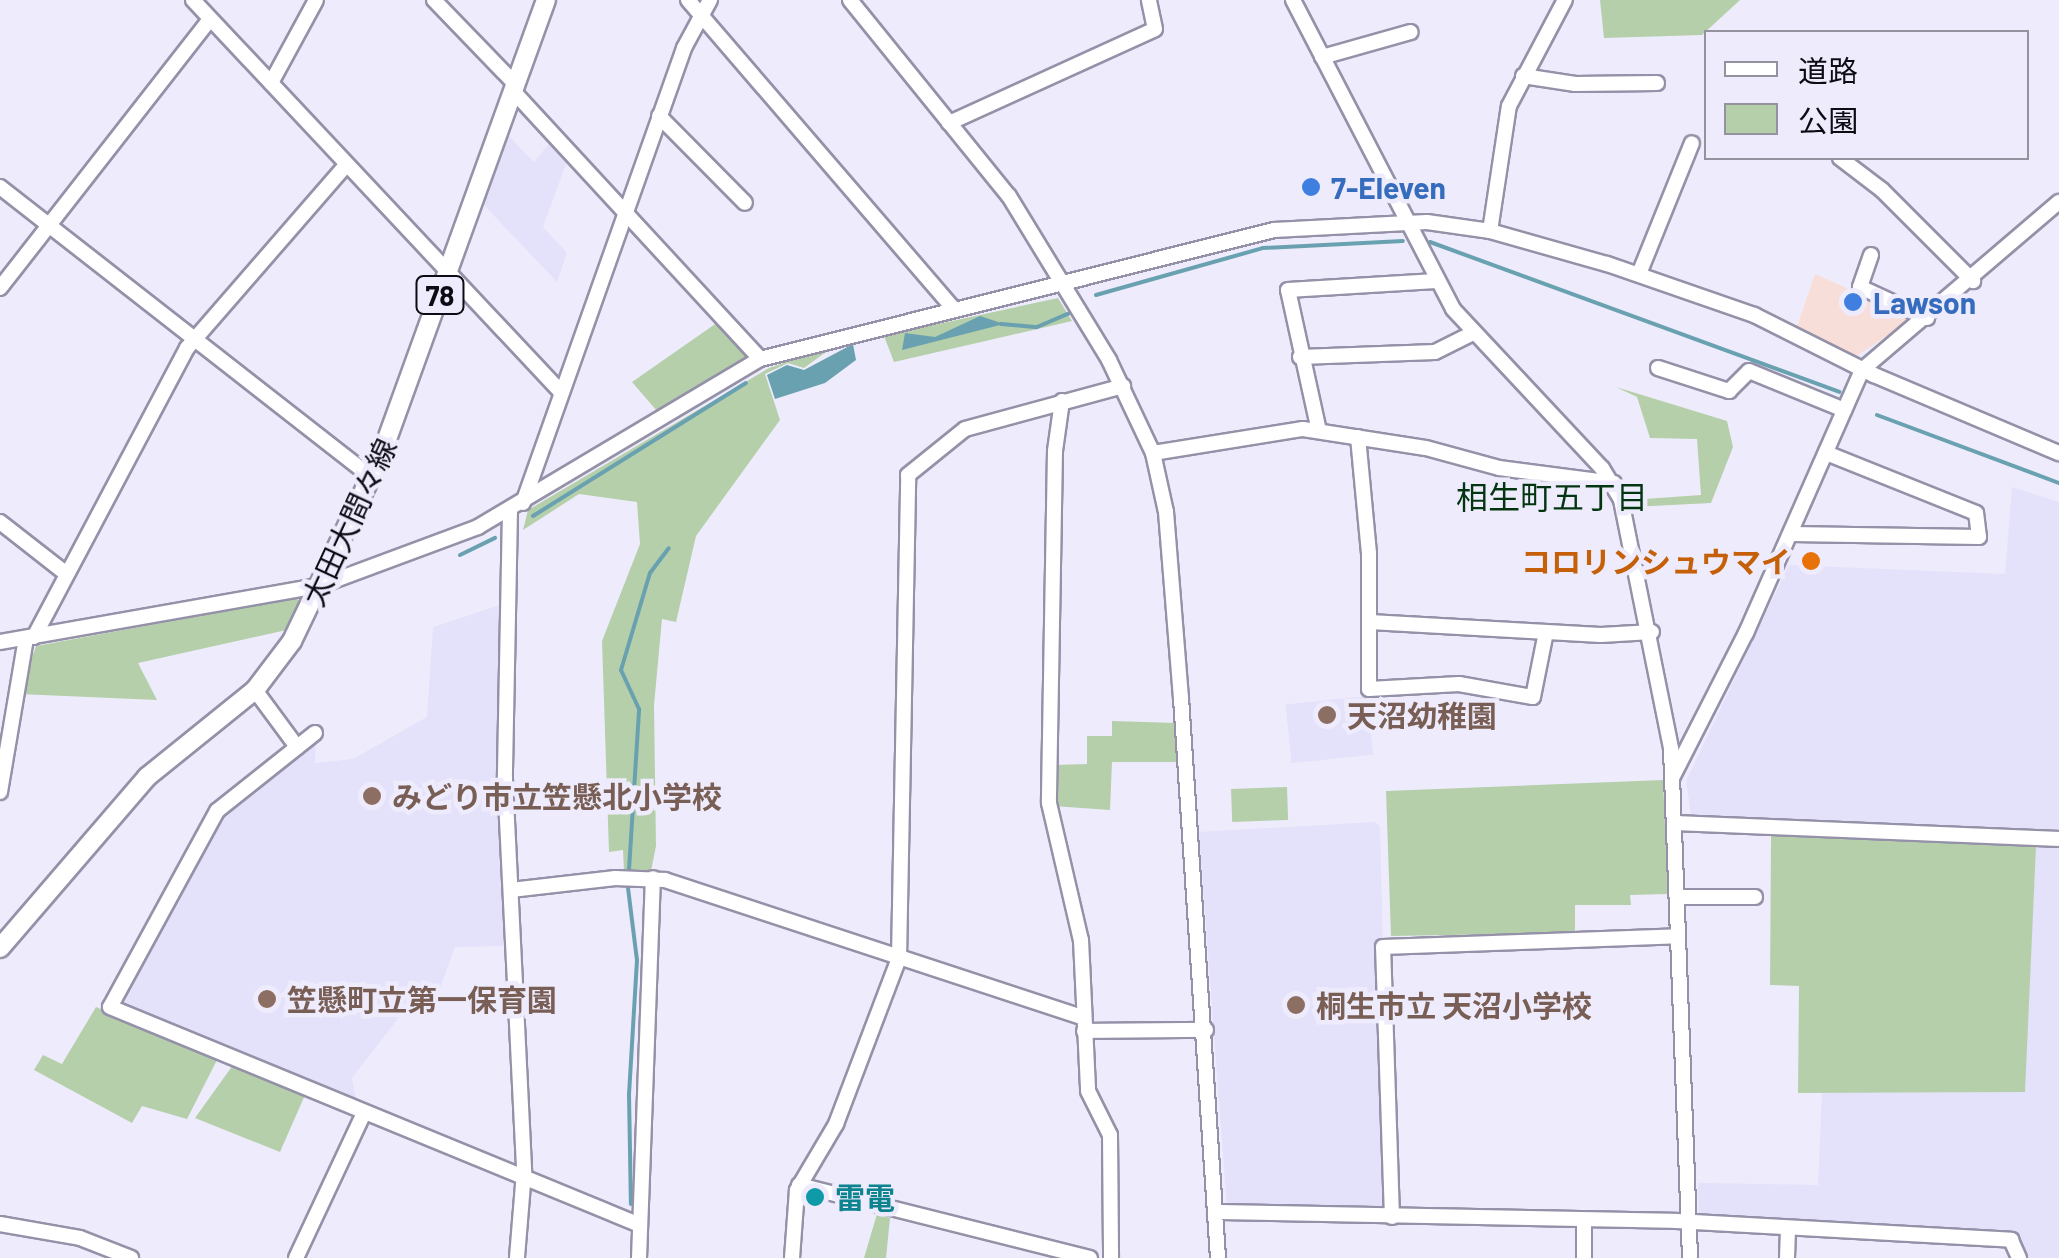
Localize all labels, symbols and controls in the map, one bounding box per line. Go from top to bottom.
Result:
legend [1704,30,2029,160]
text: 道路 [1798,52,1858,88]
text: 公園 [1798,102,1858,138]
place label: 7-Eleven [1331,169,1446,205]
marker: 7-Eleven [1300,176,1322,198]
road number: 78 [415,272,465,318]
place label: Lawson [1873,284,1976,320]
marker: Lawson [1842,291,1864,313]
street label: 太田大間々線 [295,433,403,611]
district label: 相生町五丁目 [1456,477,1648,515]
place label: コロリンシュウマイ [1521,543,1791,579]
marker: コロリンシュウマイ [1800,550,1822,572]
place label: 天沼幼稚園 [1347,697,1497,733]
marker: 天沼幼稚園 [1316,704,1338,726]
place label: みどり市立笠懸北小学校 [392,778,722,814]
marker: みどり市立笠懸北小学校 [361,785,383,807]
place label: 笠懸町立第一保育園 [287,981,557,1017]
place label: 桐生市立 天沼小学校 [1316,987,1592,1023]
marker: 笠懸町立第一保育園 [256,988,278,1010]
marker: 桐生市立 天沼小学校 [1285,994,1307,1016]
place label: 雷電 [835,1179,895,1215]
marker: 雷電 [804,1186,826,1208]

